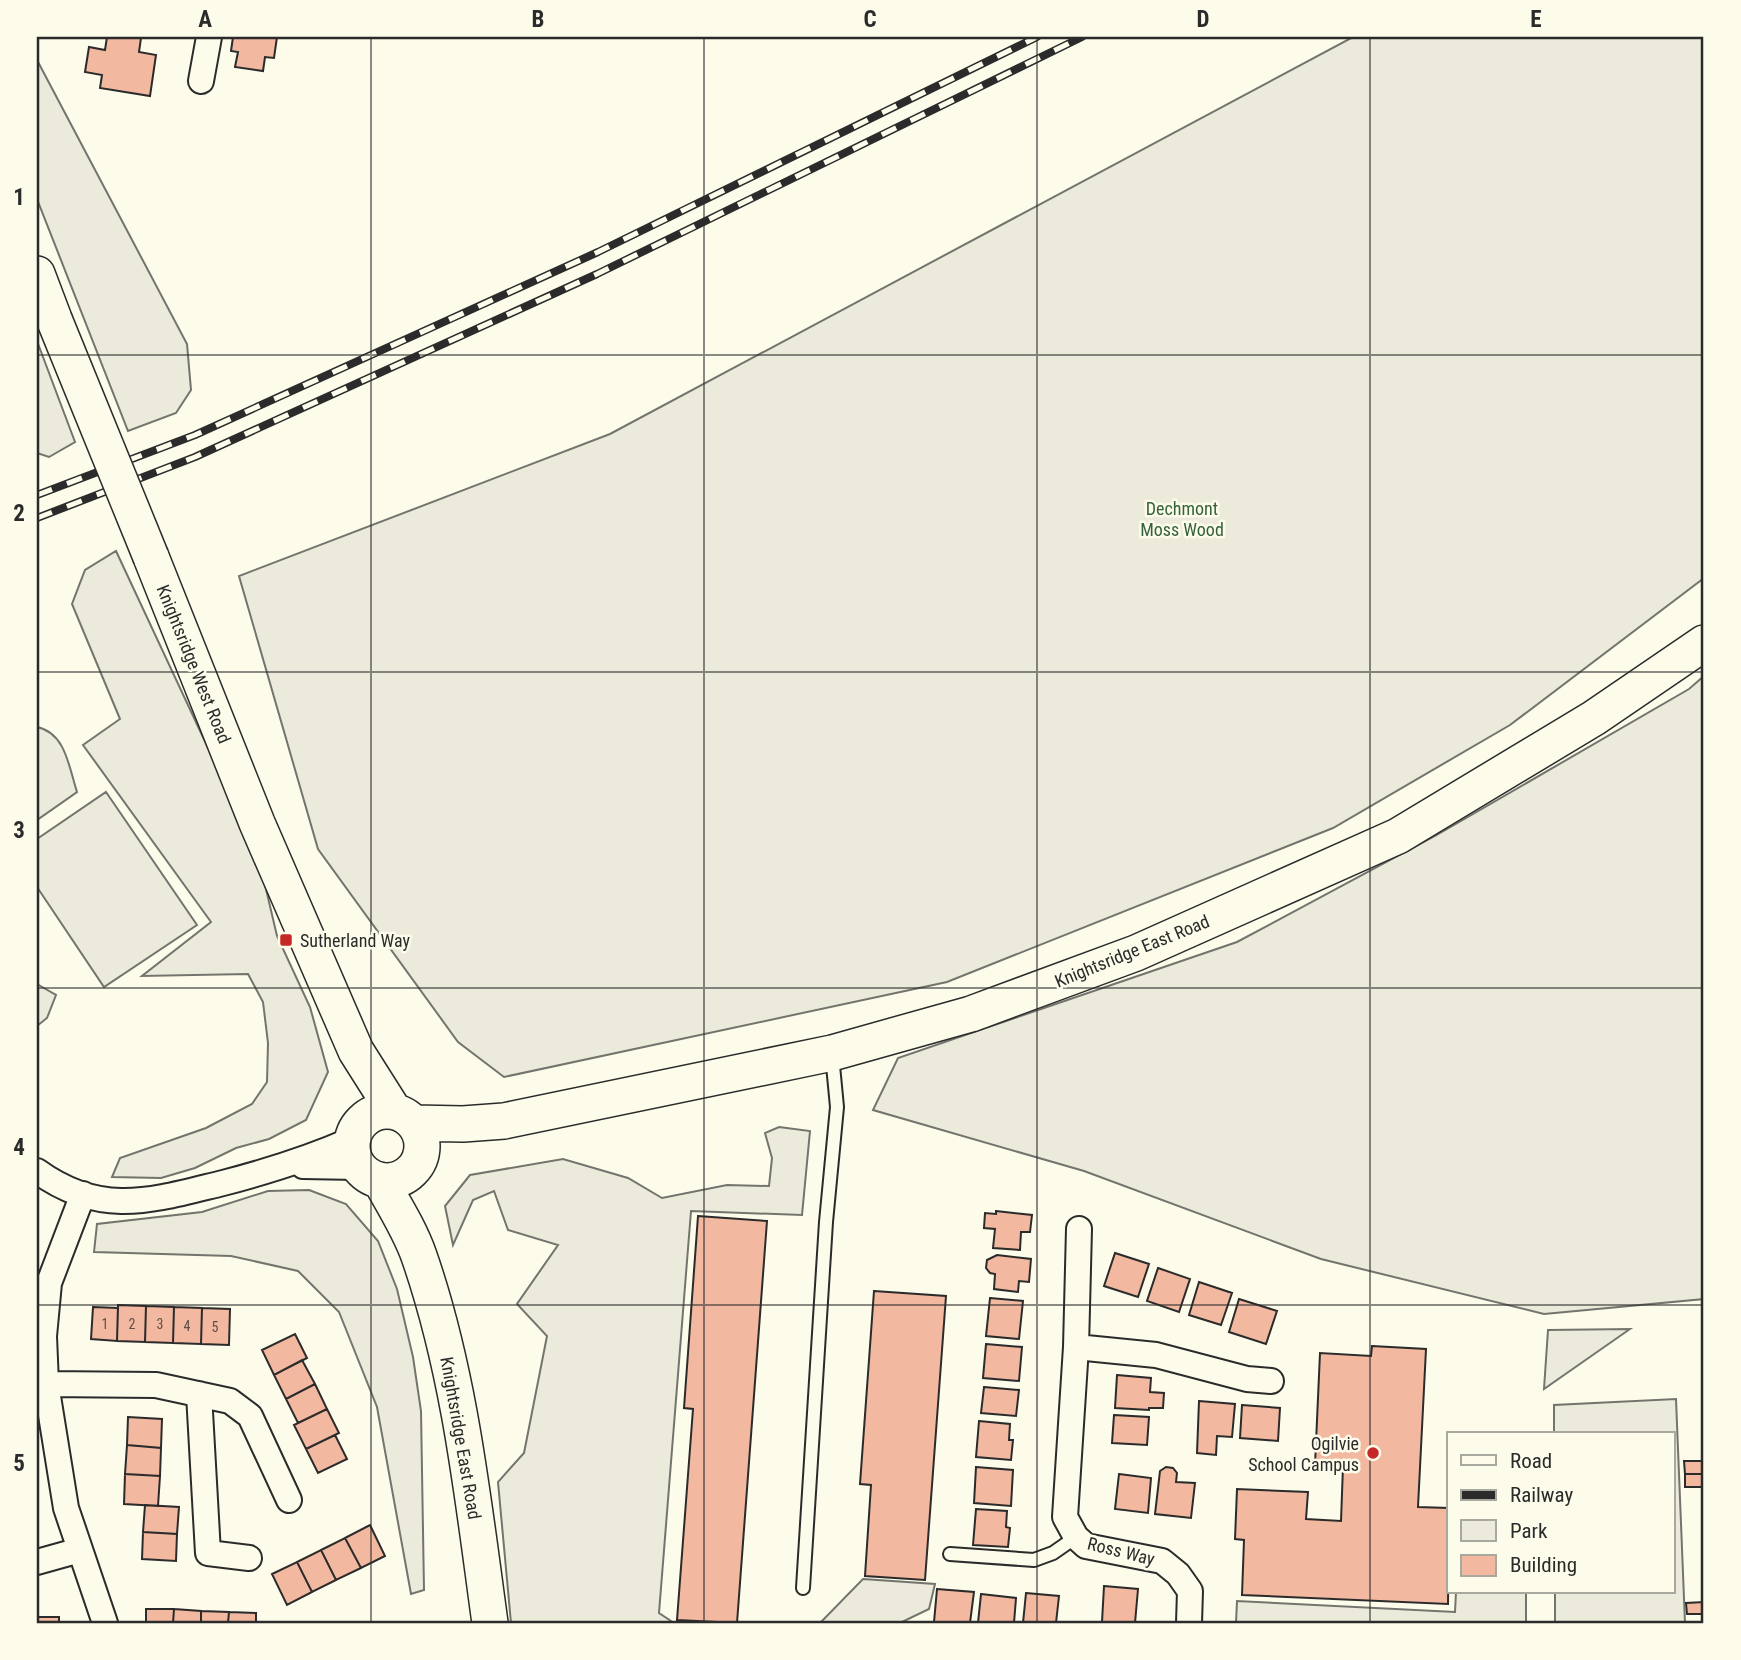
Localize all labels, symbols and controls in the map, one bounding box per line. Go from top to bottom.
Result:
text: A [198,6,212,33]
text: B [532,6,544,33]
text: C [863,6,877,33]
text: D [1197,6,1210,33]
text: E [1530,6,1542,33]
text: 1 [13,184,25,211]
park label: Dechmont Moss Wood [1140,498,1224,540]
text: 2 [13,500,25,527]
street label: Knightsridge West Road [153,582,235,746]
text: 3 [13,817,25,844]
street label: Knightsridge East Road [1052,910,1212,992]
place label: Sutherland Way [300,930,410,951]
marker: Sutherland Way [278,932,294,948]
text: 4 [13,1134,25,1161]
house number: 1 [102,1316,108,1332]
house number: 2 [129,1316,136,1332]
house number: 3 [157,1316,163,1332]
house number: 4 [184,1318,191,1334]
house number: 5 [212,1319,219,1335]
street label: Knightsridge East Road [436,1355,486,1521]
legend [1447,1432,1674,1594]
place label: Ogilvie School Campus [1248,1433,1359,1475]
marker: Ogilvie School Campus [1365,1445,1381,1461]
text: Road [1510,1449,1552,1473]
text: 5 [13,1450,25,1477]
text: Railway [1510,1483,1573,1507]
text: Park [1510,1519,1548,1543]
street label: Ross Way [1085,1533,1157,1570]
text: Building [1510,1553,1577,1577]

